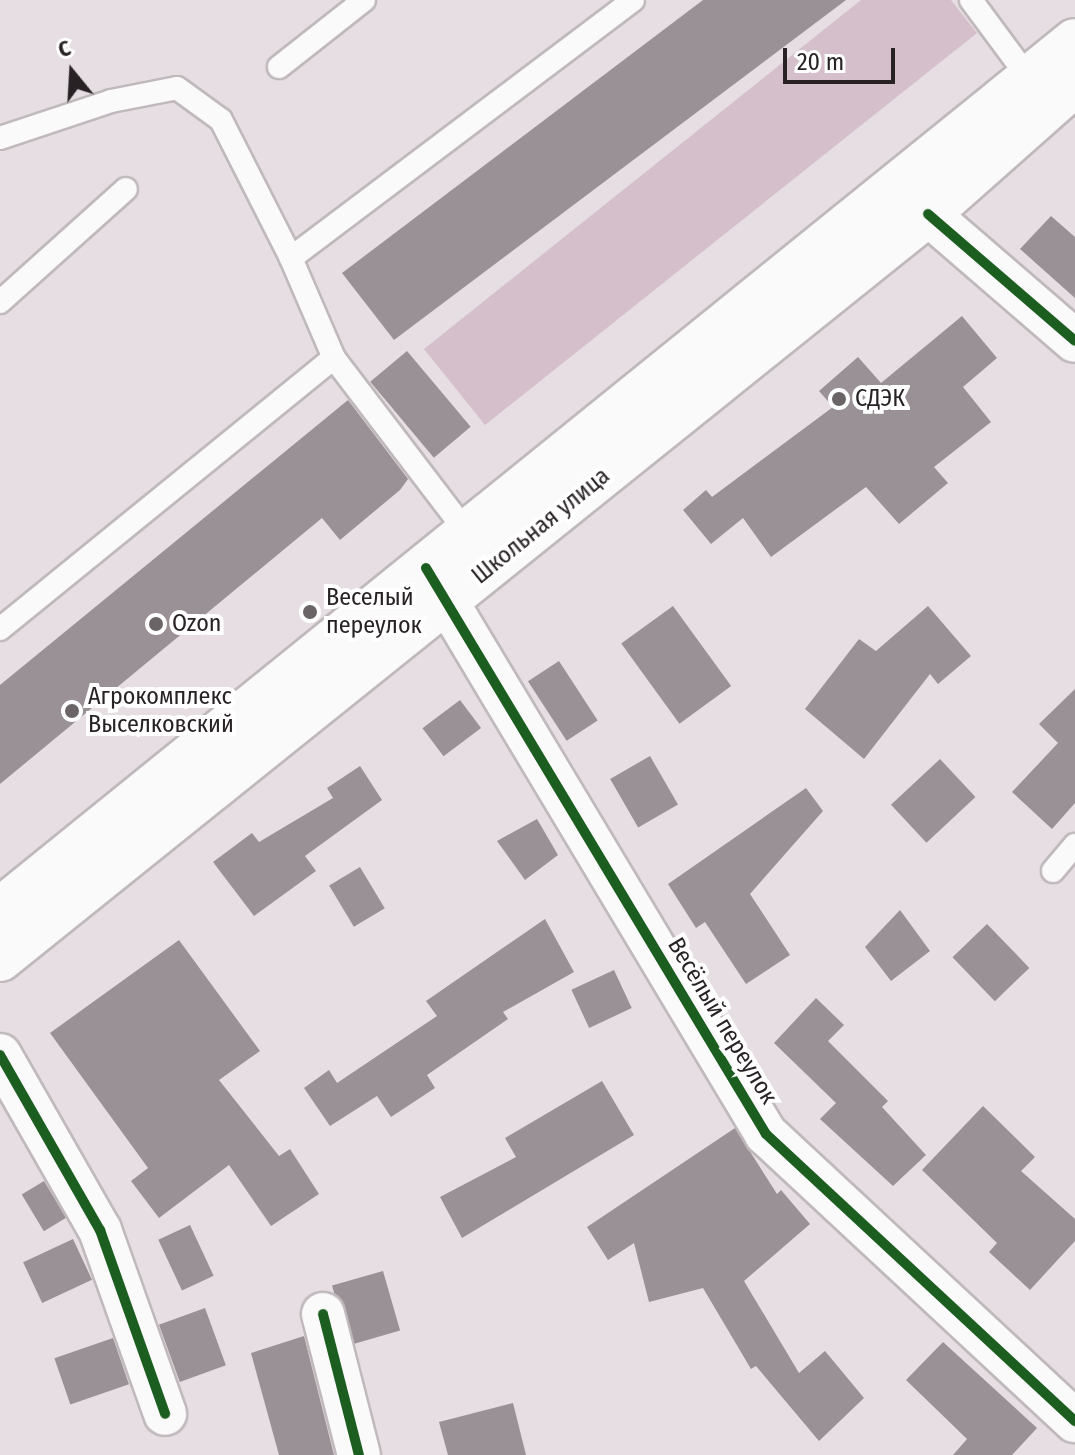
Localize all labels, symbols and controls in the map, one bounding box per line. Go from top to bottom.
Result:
north arrow [32,32,112,112]
scale bar [787,32,899,82]
text: С [55,34,74,63]
text: 20 m [797,48,844,76]
place label: СДЭК [855,385,905,413]
marker: СДЭК [830,390,848,408]
street label: Школьная улица [466,462,616,590]
place label: Веселый переулок [326,584,422,640]
marker: Веселый переулок [301,603,319,621]
place label: Ozon [172,610,221,638]
marker: Ozon [147,615,165,633]
place label: Агрокомплекс Выселковский [88,683,234,739]
marker: Агрокомплекс Выселковский [63,702,81,720]
street label: Весёлый переулок [661,933,783,1109]

